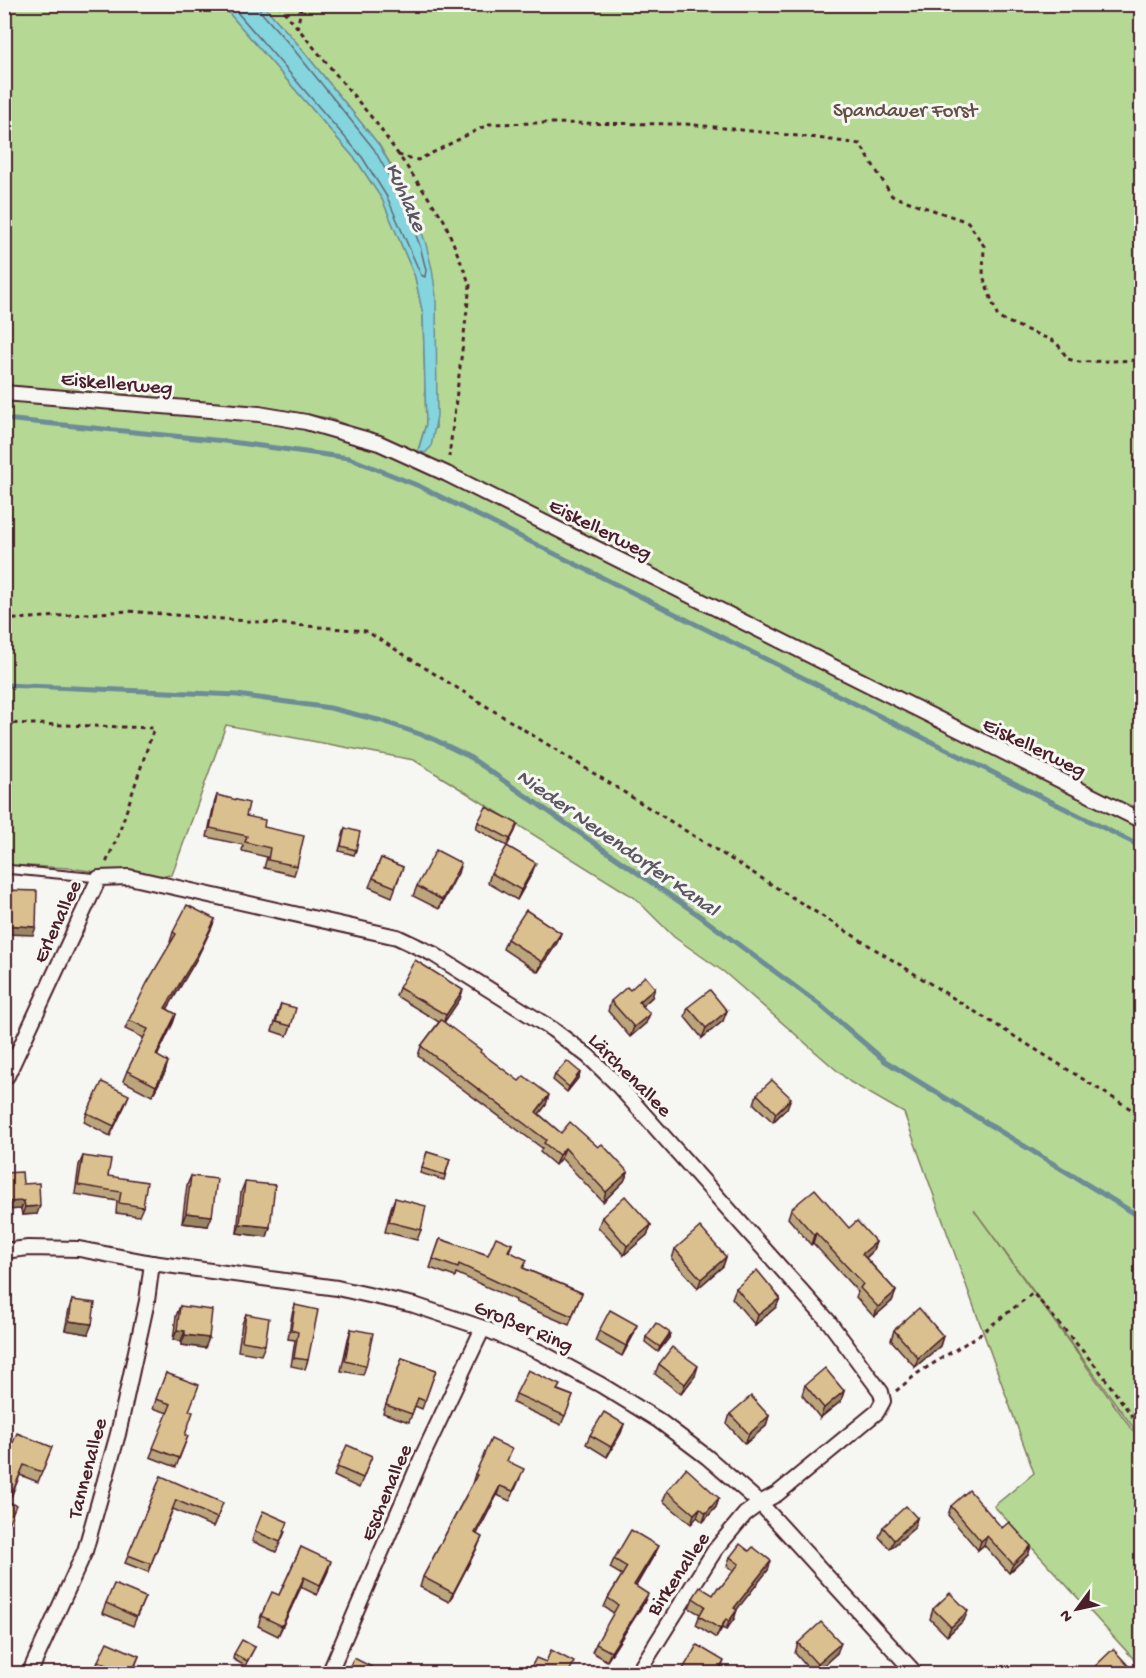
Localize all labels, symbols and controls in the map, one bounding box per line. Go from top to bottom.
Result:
park label: Spandauer Forst [833,100,980,125]
water label: Kuhlake [378,159,432,238]
street label: Eiskellerweg [60,368,174,403]
street label: Eiskellerweg [544,495,655,568]
street label: Eiskellerweg [978,713,1089,785]
water label: Nieder Neuendorfer Kanal [511,765,724,925]
street label: Erlenallee [29,876,90,968]
street label: Lärchenallee [581,1029,677,1125]
street label: Großer Ring [469,1296,576,1360]
street label: Tannenallee [64,1415,115,1523]
street label: Eschenallee [357,1440,420,1545]
street label: Birkenallee [642,1527,718,1622]
north arrow [1047,1579,1107,1639]
text: N [1056,1605,1078,1625]

